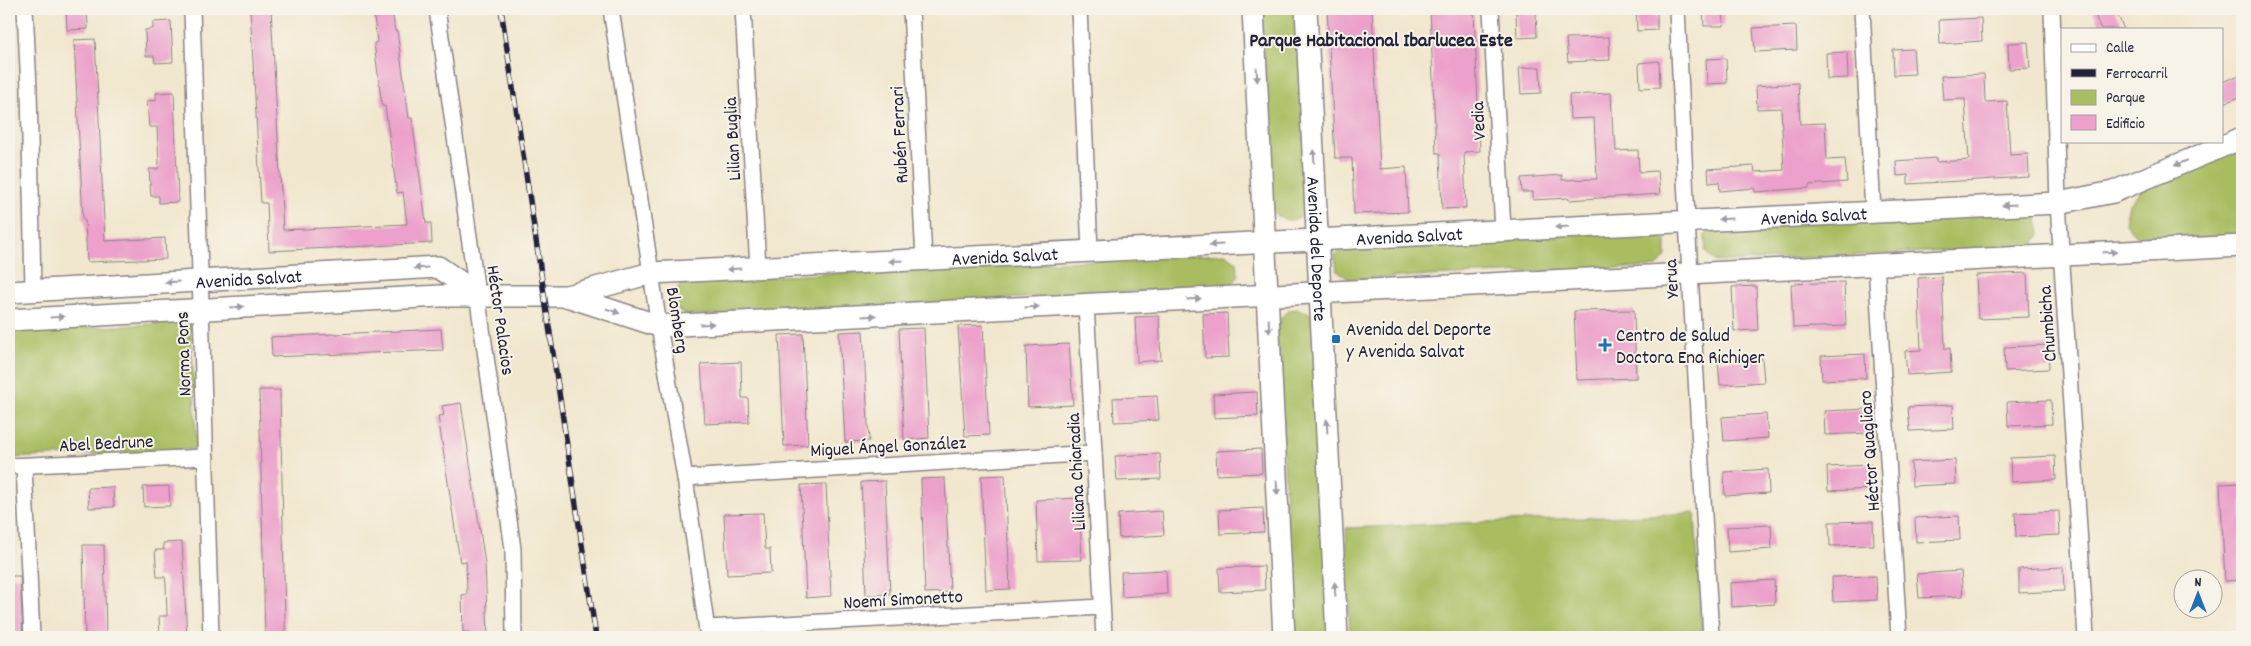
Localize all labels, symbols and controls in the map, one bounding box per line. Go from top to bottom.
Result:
district label: Parque Habitacional Ibarlucea Este [1249,28,1513,56]
legend [2061,28,2224,142]
text: Calle [2106,38,2135,60]
text: Ferrocarril [2106,64,2168,86]
one-way arrow [1253,67,1261,83]
street label: Rubén Ferrari [885,85,918,184]
text: Parque [2106,88,2146,110]
street label: Lilian Buglia [719,95,750,181]
street label: Vedia [1466,100,1495,141]
text: Edificio [2106,114,2145,136]
one-way arrow [1309,148,1317,164]
one-way arrow [2174,160,2188,168]
street label: Avenida del Deporte [1297,176,1331,322]
one-way arrow [2001,201,2017,209]
street label: Avenida Salvat [1760,203,1868,235]
one-way arrow [1716,216,1732,224]
street label: Avenida Salvat [1355,223,1464,255]
one-way arrow [1554,224,1570,232]
one-way arrow [1208,241,1224,249]
street label: Avenida Salvat [951,243,1059,275]
one-way arrow [2102,247,2118,255]
one-way arrow [888,257,904,265]
street label: Yerua [1659,257,1688,299]
one-way arrow [413,264,429,272]
street label: Héctor Palacios [477,264,520,377]
street label: Avenida Salvat [195,265,303,298]
one-way arrow [726,265,742,273]
one-way arrow [164,279,180,287]
street label: Chumbicha [2033,284,2066,363]
street label: Blomberg [657,285,694,356]
one-way arrow [1186,294,1202,302]
one-way arrow [229,303,245,311]
one-way arrow [1024,303,1040,311]
one-way arrow [605,308,620,315]
street label: Norma Pons [171,311,200,397]
one-way arrow [862,311,878,319]
one-way arrow [50,313,66,321]
one-way arrow [1265,318,1273,334]
place label: Avenida del Deporte y Avenida Salvat [1346,318,1491,367]
one-way arrow [699,320,715,328]
place label: Centro de Salud Doctora Ena Richiger [1616,324,1765,373]
marker: Avenida del Deporte y Avenida Salvat [1330,333,1342,345]
marker: Centro de Salud Doctora Ena Richiger [1598,338,1612,352]
street label: Héctor Quagliaro [1854,389,1889,512]
street label: Liliana Chiaradia [1062,411,1095,531]
one-way arrow [1323,418,1331,434]
street label: Abel Bedrune [58,430,154,461]
street label: Miguel Ángel González [810,431,967,466]
one-way arrow [1273,480,1281,496]
north arrow [2174,568,2224,618]
text: N [2195,573,2202,593]
one-way arrow [1331,580,1339,596]
street label: Noemí Simonetto [843,585,964,618]

